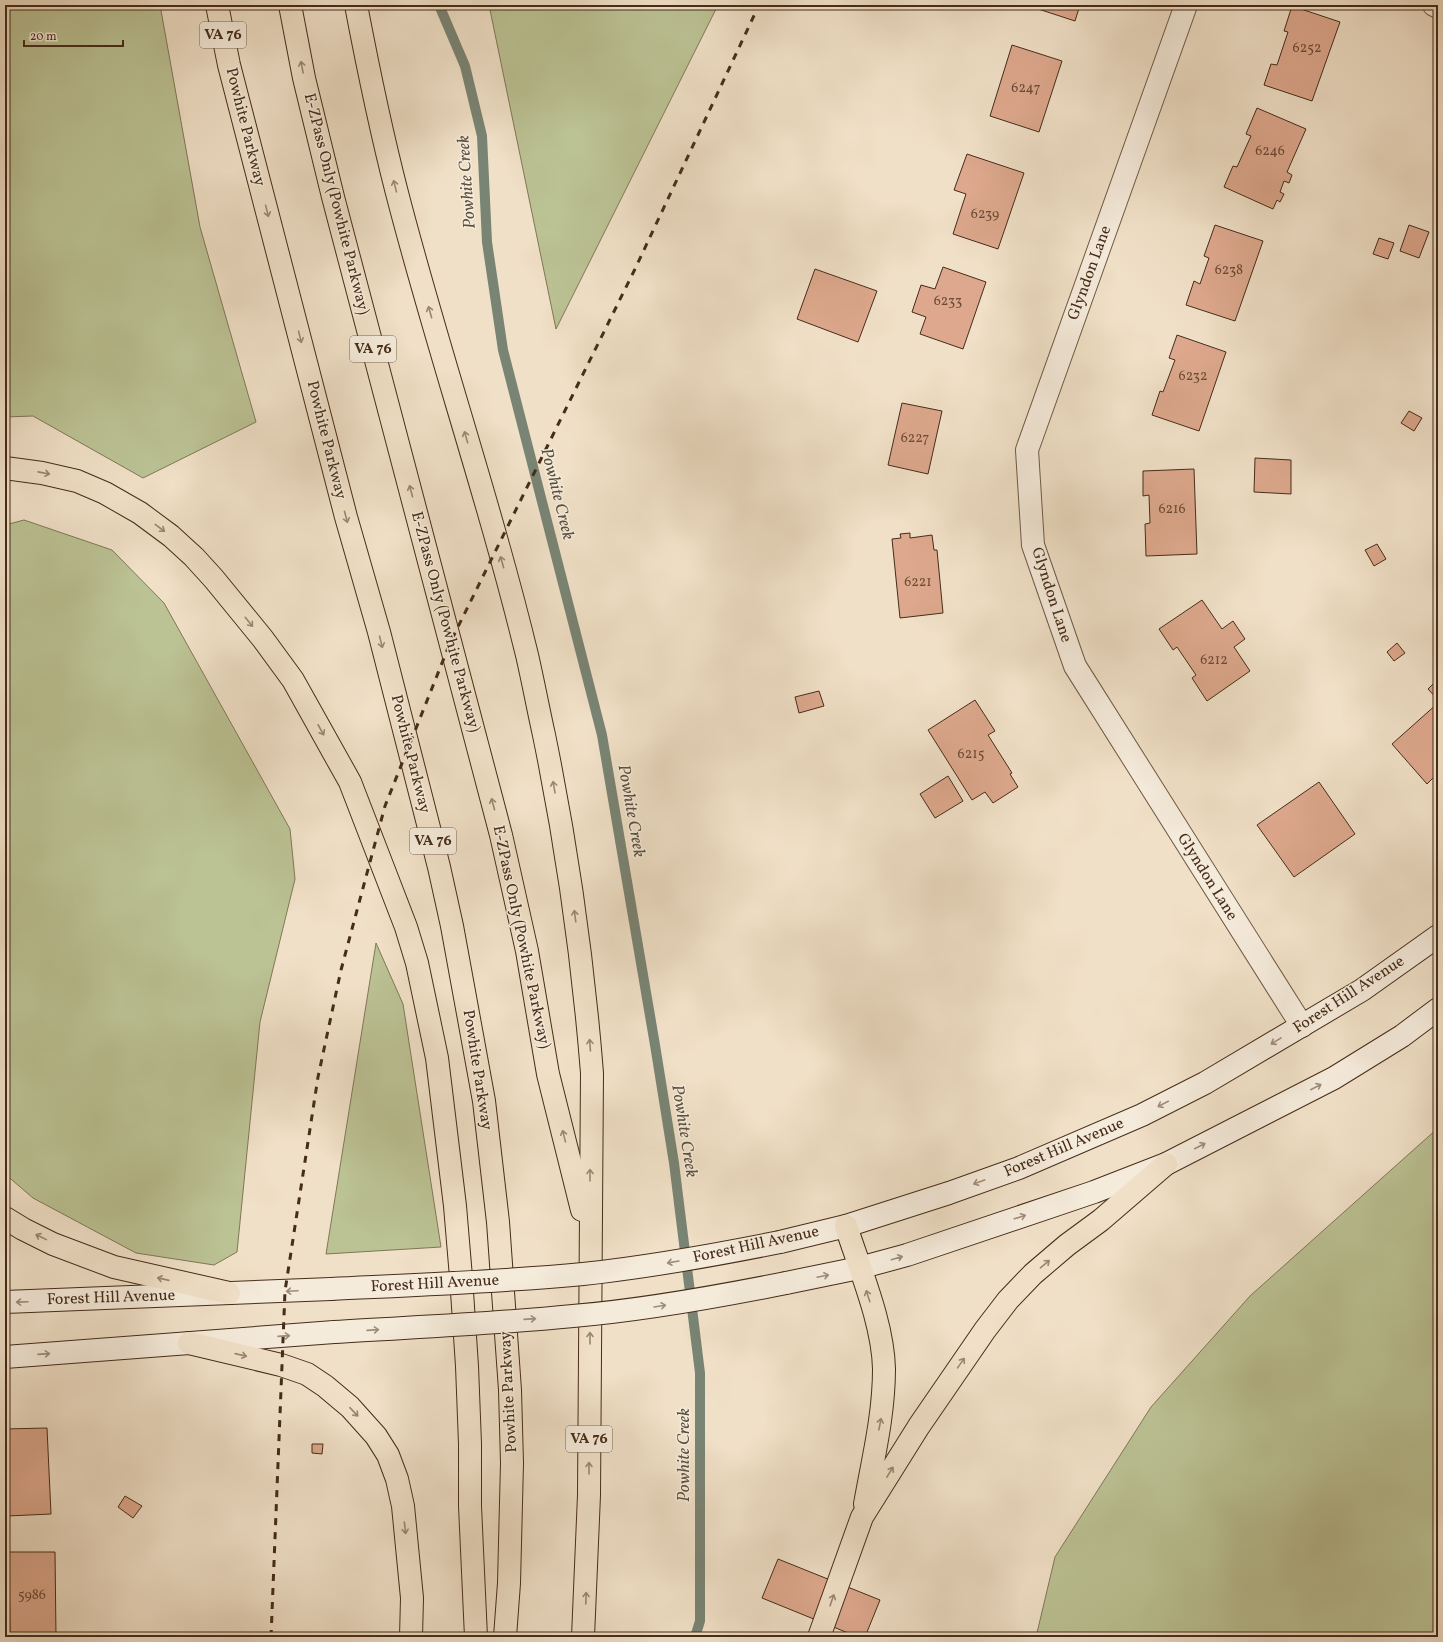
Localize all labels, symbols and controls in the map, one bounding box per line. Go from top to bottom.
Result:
scale bar [24,22,123,48]
road number: VA 76 [200,22,246,48]
text: 20 m [30,29,57,45]
house number: 6252 [1293,39,1321,58]
one-way arrow [298,61,306,74]
street label: Powhite Parkway [220,65,270,189]
house number: 6247 [1011,79,1041,98]
street label: E-ZPass Only (Powhite Parkway) [298,91,374,317]
water label: Powhite Creek [452,134,482,230]
house number: 6246 [1255,142,1285,161]
one-way arrow [391,180,398,193]
one-way arrow [264,204,271,217]
house number: 6239 [971,205,999,224]
street label: Glyndon Lane [1063,223,1117,323]
house number: 6238 [1215,261,1243,280]
house number: 6233 [934,292,962,311]
one-way arrow [426,305,433,318]
one-way arrow [296,330,304,343]
road number: VA 76 [350,336,396,362]
house number: 6232 [1179,367,1207,386]
street label: Powhite Parkway [301,378,351,502]
house number: 6227 [901,429,929,448]
one-way arrow [462,430,469,443]
water label: Powhite Creek [535,446,580,542]
one-way arrow [37,470,50,478]
one-way arrow [407,485,414,498]
house number: 6216 [1158,500,1186,519]
street label: E-ZPass Only (Powhite Parkway) [405,509,485,735]
one-way arrow [343,510,350,523]
one-way arrow [154,524,165,532]
street label: Glyndon Lane [1025,545,1077,645]
one-way arrow [498,555,505,568]
house number: 6221 [904,573,932,592]
one-way arrow [245,617,254,627]
one-way arrow [378,635,385,648]
house number: 6212 [1200,651,1228,670]
street label: Powhite Parkway [385,692,435,816]
one-way arrow [317,724,325,736]
house number: 6215 [958,745,984,764]
water label: Powhite Creek [612,763,650,859]
one-way arrow [550,781,558,794]
one-way arrow [489,797,496,810]
street label: E-ZPass Only (Powhite Parkway) [487,823,556,1051]
road number: VA 76 [410,828,456,854]
street label: Glyndon Lane [1171,829,1243,925]
one-way arrow [571,910,579,923]
street label: Forest Hill Avenue [1289,951,1409,1039]
street label: Powhite Parkway [457,1008,497,1132]
one-way arrow [1271,1037,1282,1045]
one-way arrow [586,1039,593,1052]
water label: Powhite Creek [665,1083,703,1179]
one-way arrow [1310,1083,1322,1090]
one-way arrow [1157,1101,1169,1109]
street label: Forest Hill Avenue [1001,1113,1127,1183]
one-way arrow [560,1130,567,1143]
one-way arrow [1194,1142,1206,1149]
one-way arrow [586,1169,594,1182]
one-way arrow [973,1179,985,1187]
one-way arrow [1013,1213,1026,1220]
street label: Forest Hill Avenue [691,1221,821,1269]
one-way arrow [35,1233,47,1240]
one-way arrow [890,1254,903,1261]
one-way arrow [667,1258,680,1266]
one-way arrow [1039,1260,1050,1269]
street label: Forest Hill Avenue [370,1270,500,1298]
one-way arrow [816,1271,829,1279]
one-way arrow [157,1274,170,1282]
street label: Forest Hill Avenue [46,1285,176,1311]
one-way arrow [286,1287,299,1295]
one-way arrow [864,1289,871,1302]
one-way arrow [16,1298,29,1305]
one-way arrow [653,1302,666,1310]
one-way arrow [523,1316,536,1323]
one-way arrow [366,1326,379,1333]
street label: Powhite Parkway [495,1330,523,1453]
one-way arrow [277,1332,290,1339]
one-way arrow [586,1332,594,1345]
one-way arrow [37,1350,50,1358]
one-way arrow [234,1352,247,1360]
one-way arrow [957,1358,966,1369]
one-way arrow [350,1407,359,1417]
water label: Powhite Creek [673,1408,696,1502]
one-way arrow [876,1418,884,1431]
road number: VA 76 [566,1426,612,1452]
one-way arrow [585,1462,593,1475]
one-way arrow [886,1467,894,1478]
one-way arrow [402,1521,409,1534]
house number: 5986 [18,1586,46,1605]
one-way arrow [582,1592,589,1605]
one-way arrow [829,1594,836,1607]

